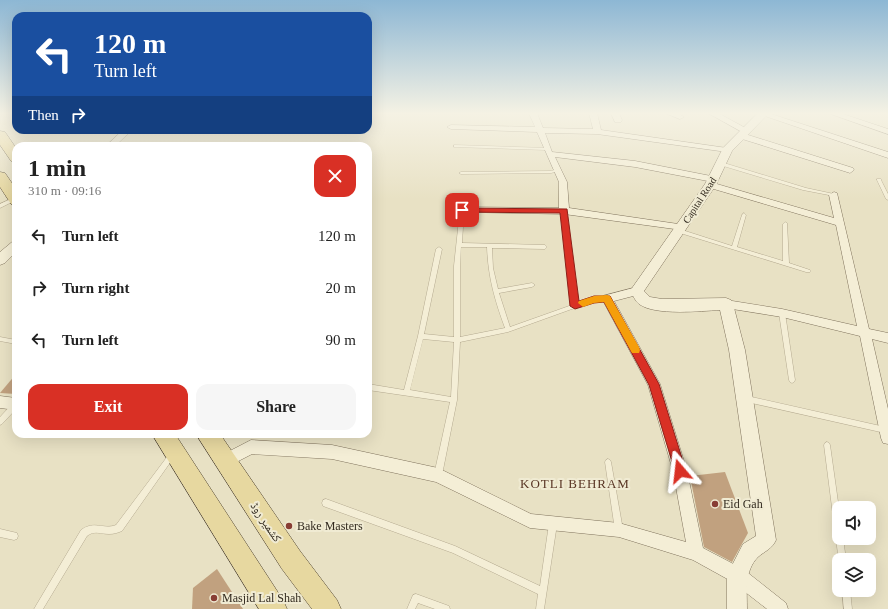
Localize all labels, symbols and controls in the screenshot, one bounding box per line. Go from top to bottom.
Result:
icon: left [28,28,80,80]
text: 120 m [94,28,166,59]
text: Turn left [94,61,157,81]
icon: right [67,104,89,126]
text: Then [28,107,59,123]
text: 1 min [28,155,86,181]
button: close [314,155,356,197]
street label: Capital Road [681,175,718,225]
text: 310 m · 09:16 [28,183,101,198]
pin [445,193,479,227]
icon: arrive [451,199,473,221]
icon: left [28,225,50,247]
text: Turn left [62,228,119,244]
text: 120 m [318,228,356,244]
icon: right [28,277,50,299]
text: Turn right [62,280,129,296]
text: 20 m [326,280,356,296]
icon: left [28,329,50,351]
text: Turn left [62,332,119,348]
text: 90 m [326,332,356,348]
button: Exit [28,384,188,430]
button: Share [196,384,356,430]
position arrow [659,450,701,492]
district label: KOTLI BEHRAM [520,476,630,491]
place label: Eid Gah [723,497,763,511]
street label: کشمیر روڈ [247,499,284,545]
marker: Eid Gah [710,499,720,509]
map controls [832,501,876,597]
button: sound [832,501,876,545]
place label: Bake Masters [297,519,363,533]
marker: Bake Masters [284,521,294,531]
button: layers [832,553,876,597]
place label: Masjid Lal Shah [222,591,301,605]
marker: Masjid Lal Shah [209,593,219,603]

